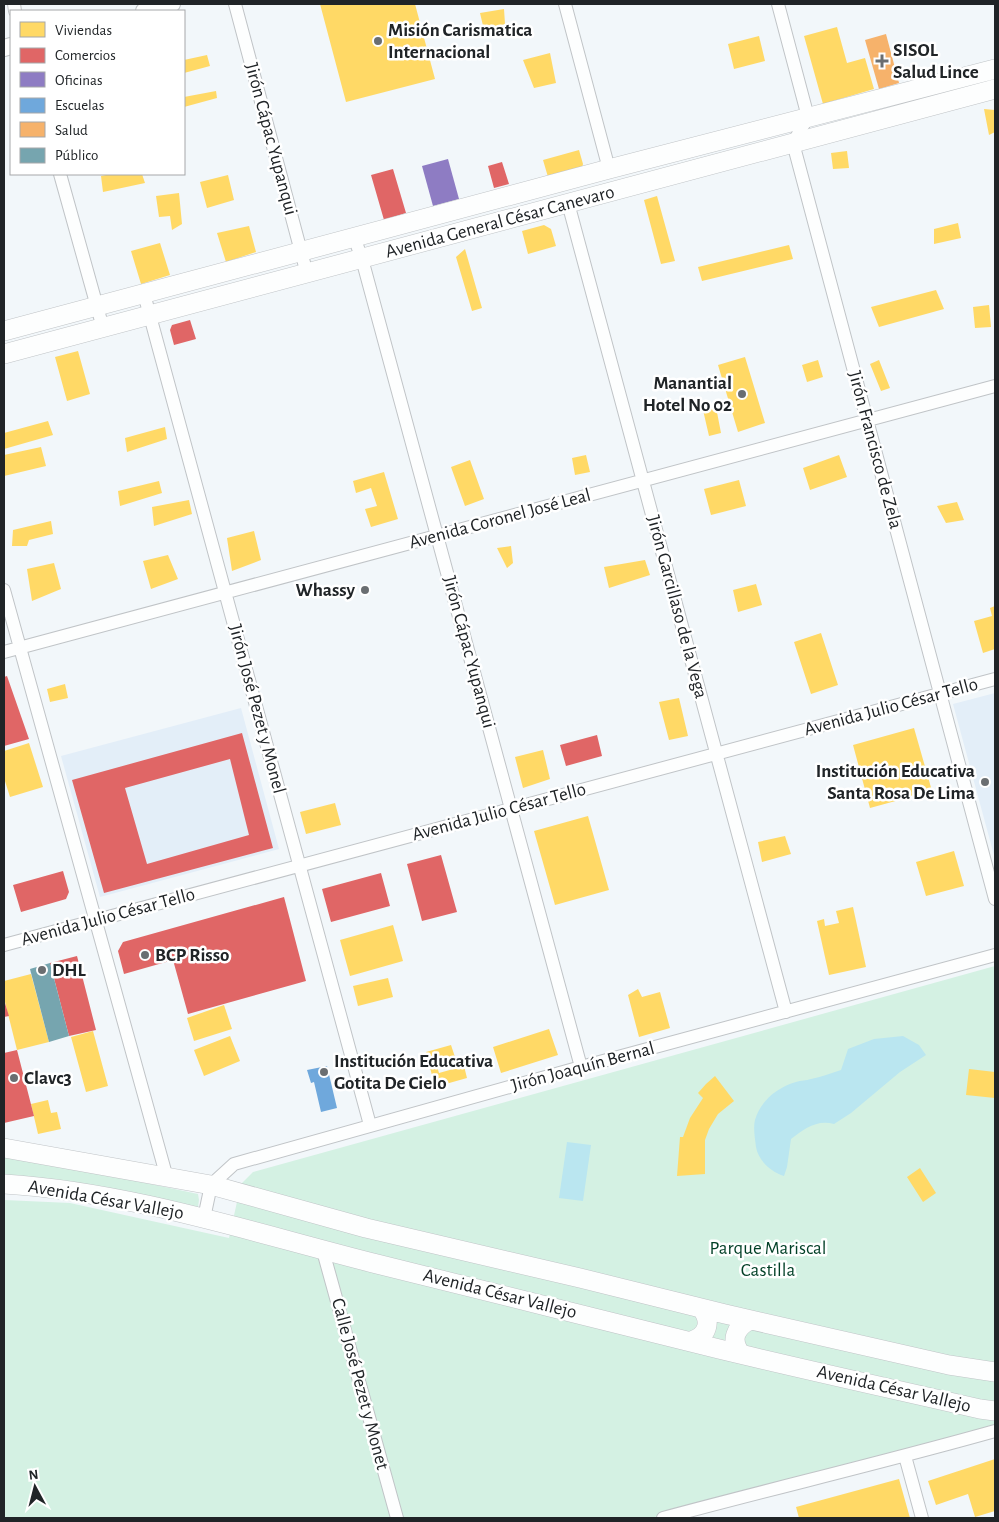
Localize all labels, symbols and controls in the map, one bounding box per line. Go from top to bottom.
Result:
legend [10,10,185,175]
place label: Misión Carismatica Internacional [388,21,532,62]
text: Viviendas [55,23,112,38]
marker: Misión Carismatica Internacional [372,35,384,47]
place label: SISOL Salud Lince [893,41,979,82]
text: Comercios [55,48,116,63]
marker: SISOL Salud Lince [875,54,889,68]
street label: Jirón Cápac Yupanqui [242,61,300,217]
text: Oficinas [55,73,102,88]
text: Escuelas [55,98,104,113]
text: Salud [55,123,88,138]
text: Público [55,148,98,163]
street label: Avenida General César Canevaro [383,182,617,262]
street label: Jirón Francisco de Zela [845,369,905,531]
place label: Manantial Hotel No 02 [643,374,732,415]
marker: Manantial Hotel No 02 [736,388,748,400]
street label: Avenida Coronel José Leal [407,486,593,552]
street label: Jirón Garcillaso de la Vega [643,513,711,701]
street label: Jirón Cápac Yupanqui [440,574,498,730]
place label: Whassy [296,581,355,600]
marker: Whassy [359,584,371,596]
street label: Jirón José Pezet y Monel [225,622,289,796]
street label: Avenida Julio César Tello [802,675,980,739]
place label: Institución Educativa Santa Rosa De Lima [816,762,975,803]
marker: Institución Educativa Santa Rosa De Lima [979,776,991,788]
street label: Avenida Julio César Tello [410,780,588,844]
street label: Avenida Julio César Tello [19,885,197,949]
place label: BCP Risso [155,946,229,965]
marker: BCP Risso [139,949,151,961]
place label: DHL [52,961,87,980]
marker: DHL [36,964,48,976]
street label: Jirón Joaquín Bernal [509,1039,657,1095]
place label: Institución Educativa Gotita De Cielo [334,1052,493,1093]
marker: Institución Educativa Gotita De Cielo [318,1066,330,1078]
place label: Clavc3 [24,1069,72,1088]
marker: Clavc3 [8,1072,20,1084]
street label: Avenida César Vallejo [27,1177,185,1223]
park label: Parque Mariscal Castilla [709,1239,827,1280]
street label: Avenida César Vallejo [421,1266,579,1322]
street label: Calle José Pezet y Monet [328,1296,392,1472]
street label: Avenida César Vallejo [815,1362,973,1416]
north arrow [10,1462,60,1512]
text: N [28,1468,39,1483]

